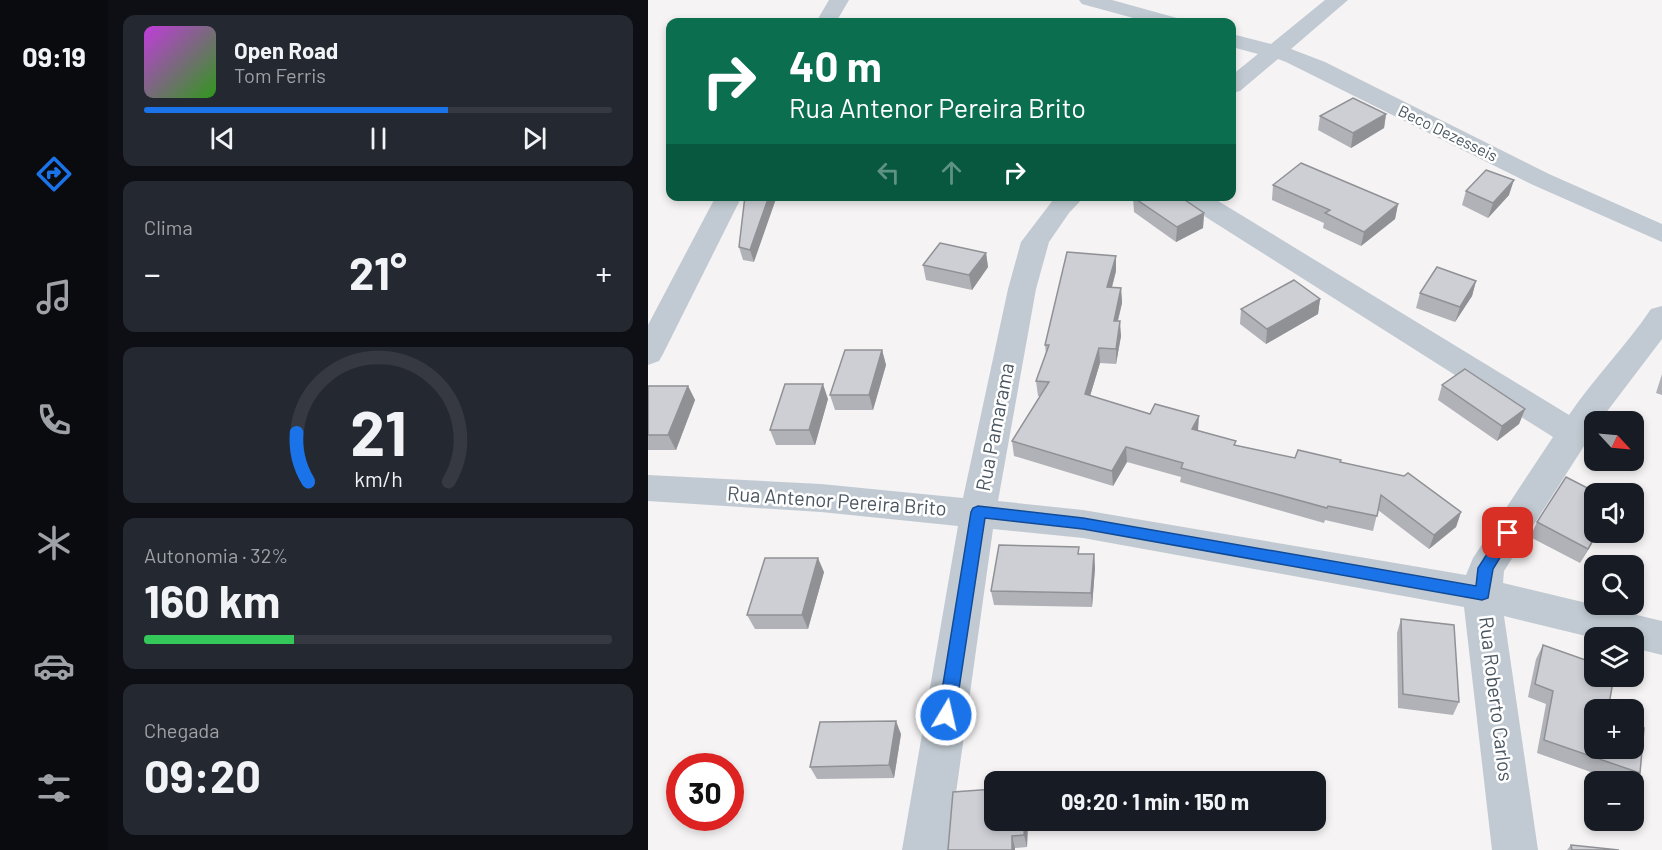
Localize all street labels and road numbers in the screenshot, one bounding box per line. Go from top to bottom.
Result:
street label: Beco Dezesseis [1395,100,1501,165]
street label: Rua Pamarama [970,361,1018,493]
street label: Rua Antenor Pereira Brito [727,480,948,520]
street label: Rua Roberto Carlos [1475,615,1519,783]

